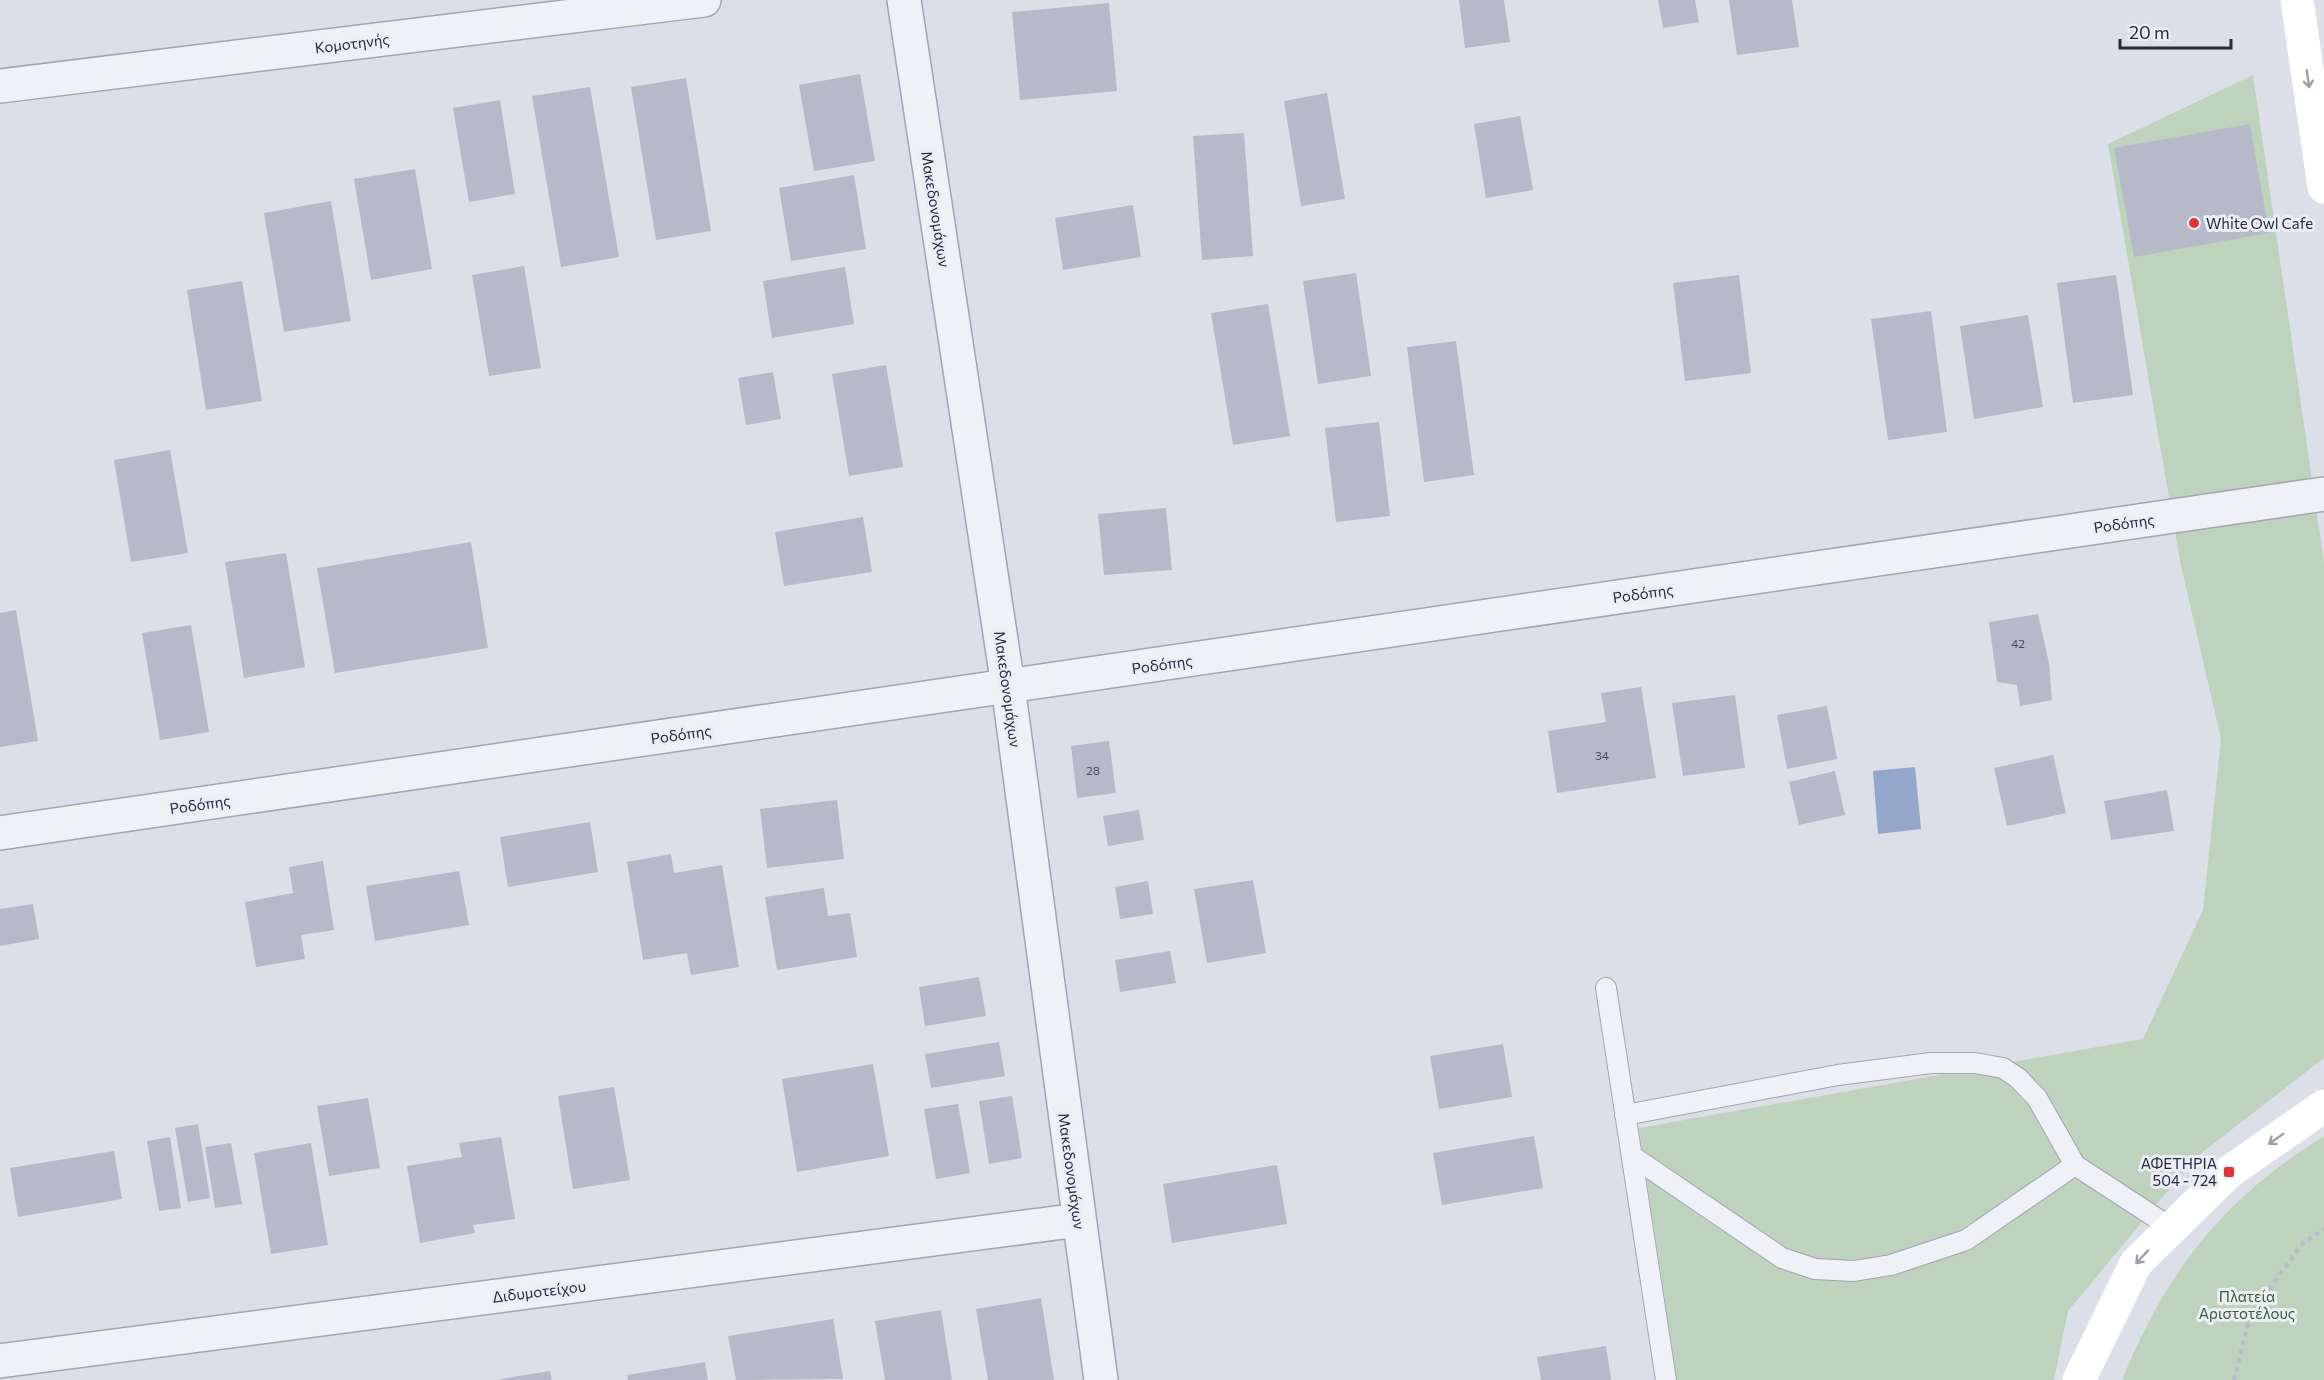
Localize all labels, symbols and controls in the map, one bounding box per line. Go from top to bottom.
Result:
scale bar [2120,12,2231,50]
text: 20 m [2129,21,2170,43]
street label: Κομοτηνής [314,29,390,57]
one-way arrow [2303,68,2314,88]
street label: Μακεδονομάχων [918,150,954,269]
place label: White Owl Cafe [2206,214,2313,232]
marker: White Owl Cafe [2187,216,2201,230]
street label: Ροδόπης [2092,510,2156,536]
street label: Ροδόπης [1611,580,1675,606]
street label: Μακεδονομάχων [991,630,1025,749]
house number: 42 [2011,636,2025,650]
street label: Ροδόπης [1130,651,1194,677]
street label: Ροδόπης [649,721,713,747]
house number: 34 [1595,748,1609,762]
house number: 28 [1086,763,1100,777]
street label: Ροδόπης [168,791,232,817]
street label: Μακεδονομάχων [1055,1112,1089,1231]
one-way arrow [2269,1133,2285,1145]
place label: ΑΦΕΤΗΡΙΑ 504 - 724 [2141,1154,2217,1189]
marker: ΑΦΕΤΗΡΙΑ 504 - 724 [2222,1165,2236,1179]
one-way arrow [2135,1249,2149,1264]
street label: Διδυμοτείχου [491,1276,587,1306]
park label: Πλατεία Αριστοτέλους [2199,1287,2295,1322]

